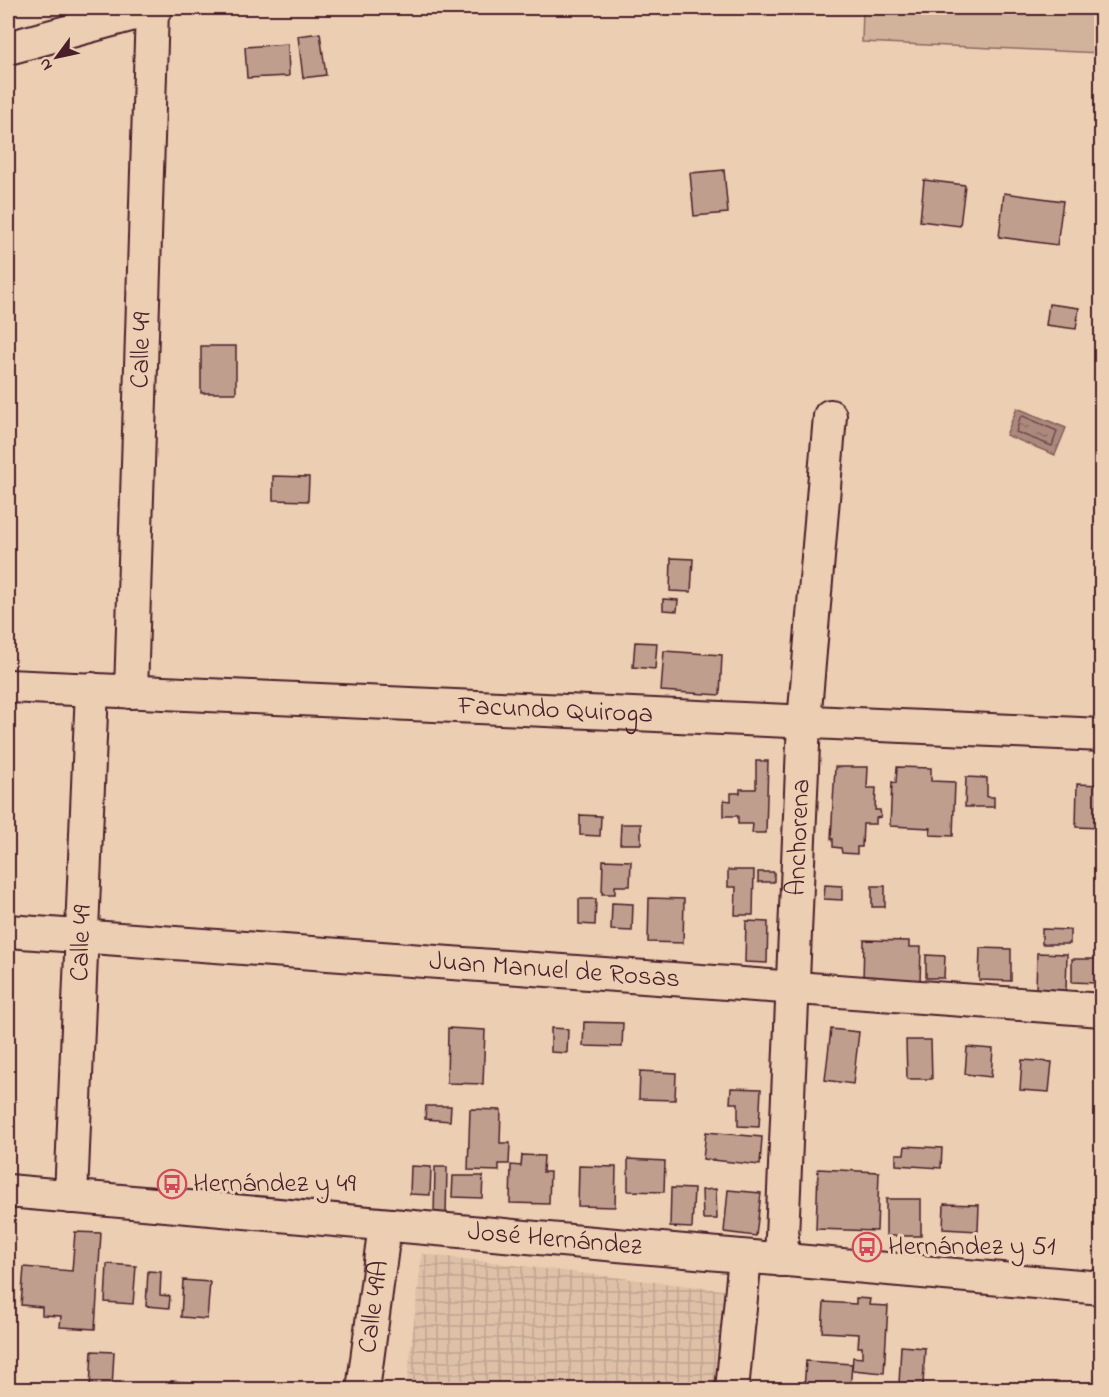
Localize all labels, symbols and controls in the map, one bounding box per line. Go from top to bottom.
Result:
north arrow [27,27,87,87]
text: N [33,53,59,75]
street label: Calle 49 [121,311,162,389]
street label: Facundo Quiroga [456,687,654,734]
street label: Anchorena [777,778,821,897]
street label: Calle 49 [60,904,103,982]
street label: Juan Manuel de Rosas [428,942,681,999]
place label: Hernández y 49 [193,1165,356,1204]
bus stop icon: Hernández y 49 [156,1168,188,1200]
street label: José Hernández [466,1212,644,1267]
place label: Hernández y 51 [888,1228,1056,1267]
bus stop icon: Hernández y 51 [851,1231,883,1263]
street label: Calle 49A [349,1258,400,1356]

